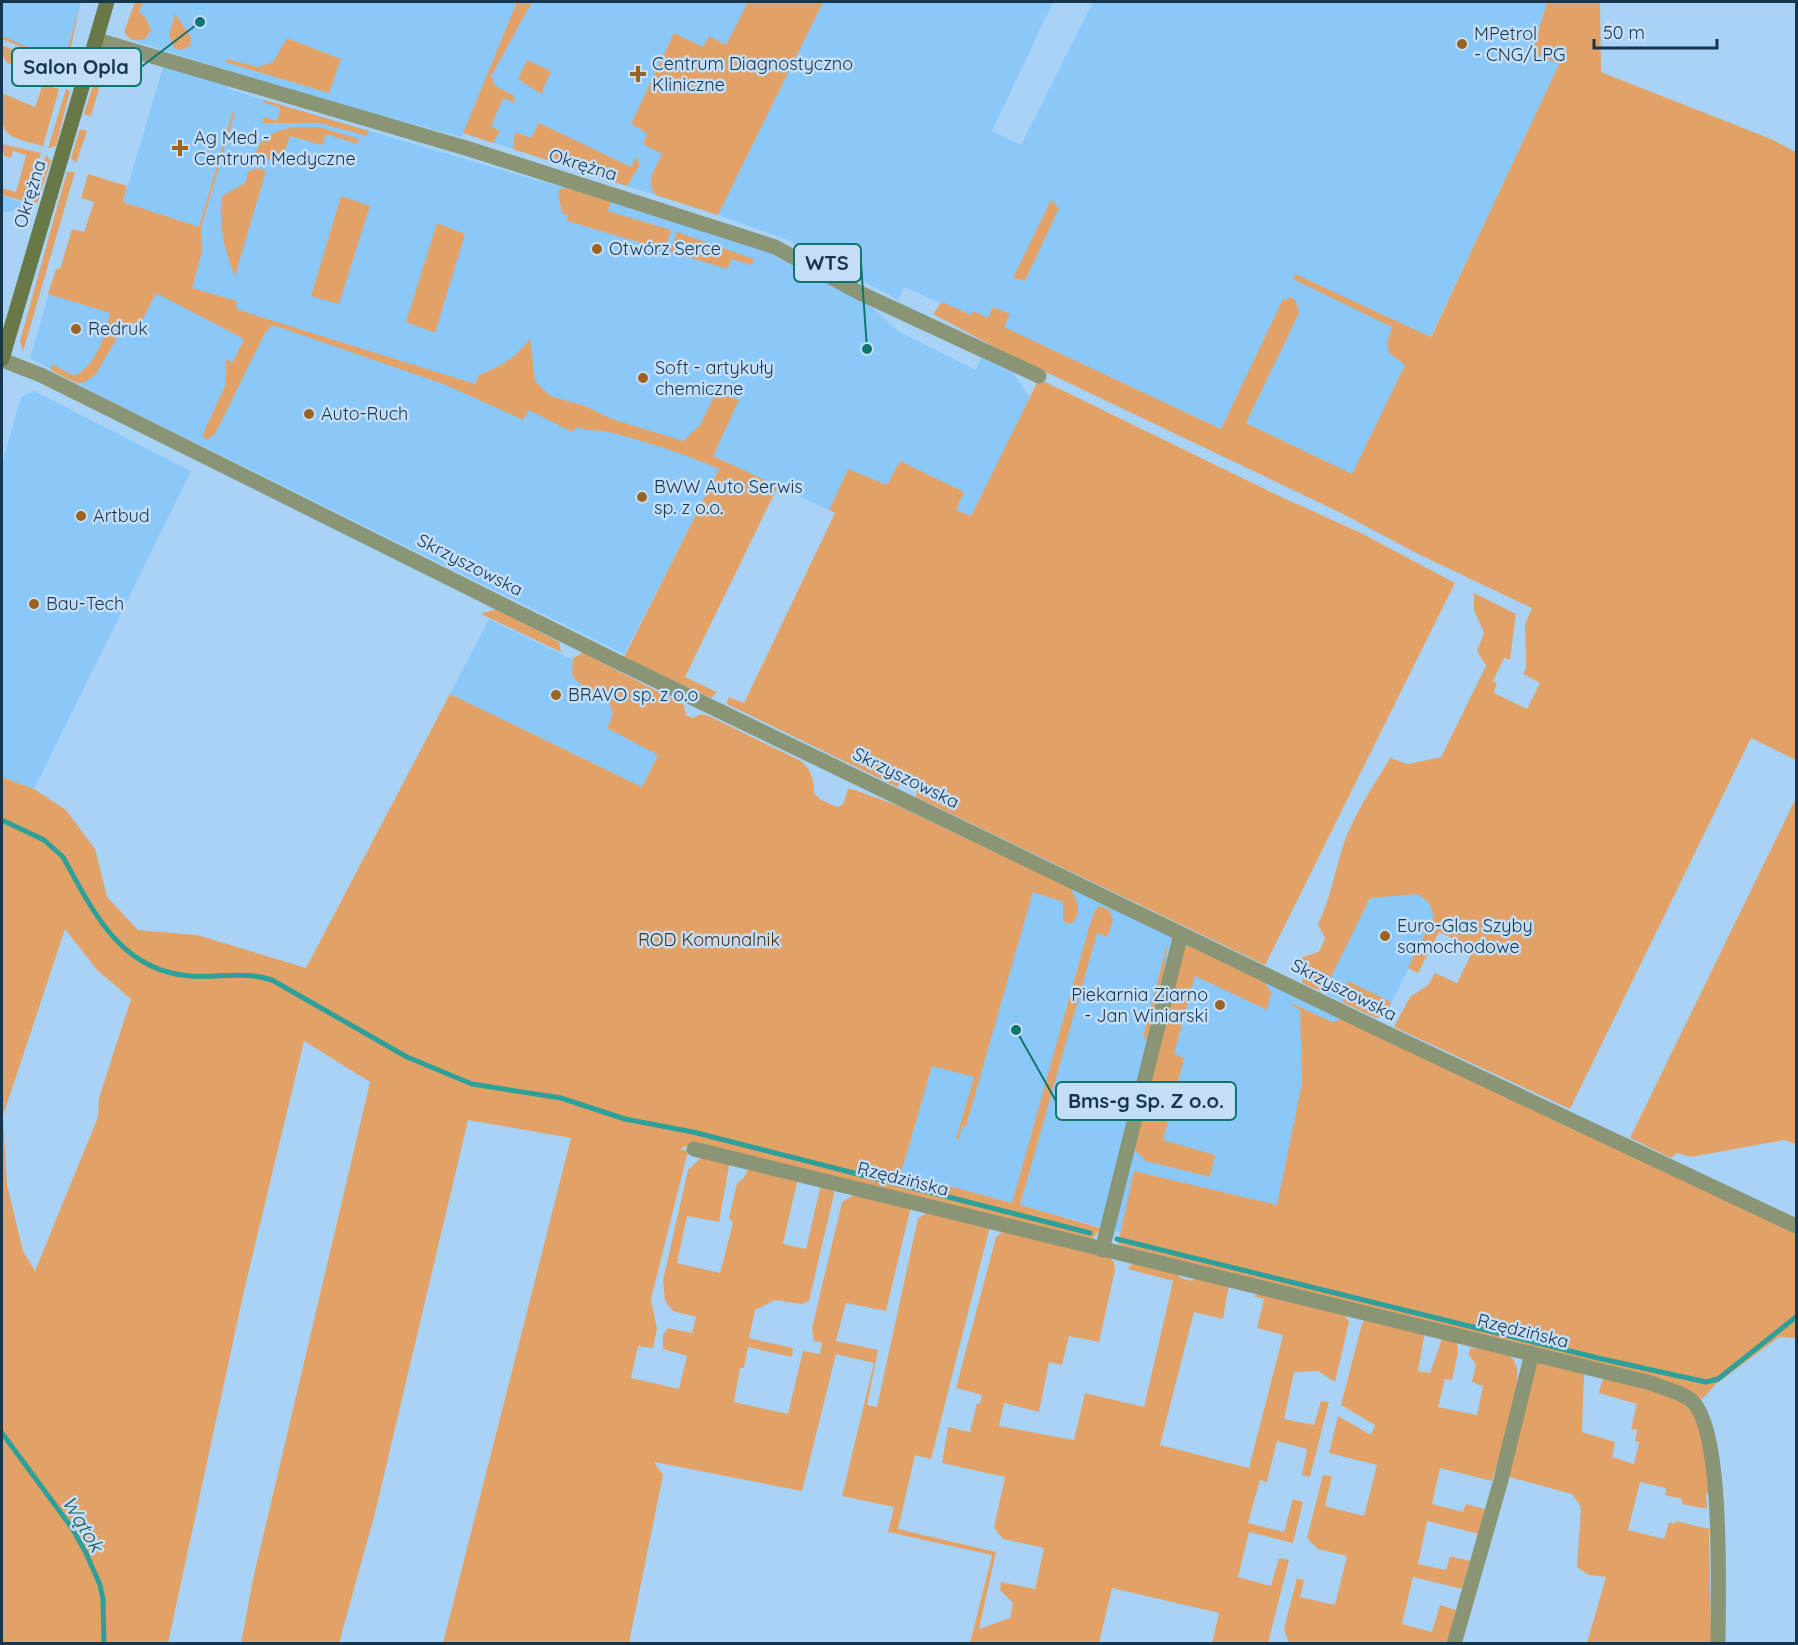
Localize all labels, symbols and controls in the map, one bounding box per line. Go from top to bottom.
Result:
scale bar [1594,12,1717,50]
text: 50 m [1603,21,1645,44]
place label: MPetrol - CNG/LPG [1474,22,1566,66]
marker: MPetrol - CNG/LPG [1455,37,1469,51]
callout: Salon Opla [12,48,141,86]
place label: Centrum Diagnostyczno Kliniczne [652,52,853,96]
text: Salon Opla [23,54,129,79]
marker: Centrum Diagnostyczno Kliniczne [629,65,647,83]
place label: Ag Med - Centrum Medyczne [194,126,356,170]
marker: Ag Med - Centrum Medyczne [171,139,189,157]
street label: Okrężna [546,143,620,186]
street label: Okrężna [8,157,51,231]
place label: Otwórz Serce [609,237,721,260]
marker: Otwórz Serce [590,242,604,256]
callout: WTS [794,244,861,282]
text: WTS [805,250,849,275]
place label: Redruk [88,317,148,340]
marker: Redruk [69,322,83,336]
place label: Soft - artykuły chemiczne [655,356,774,400]
marker: Soft - artykuły chemiczne [636,371,650,385]
place label: Auto-Ruch [321,402,408,425]
marker: Auto-Ruch [302,407,316,421]
place label: BWW Auto Serwis sp. z o.o. [654,475,803,519]
marker: BWW Auto Serwis sp. z o.o. [635,490,649,504]
place label: Artbud [93,504,150,527]
marker: Artbud [74,509,88,523]
street label: Skrzyszowska [414,528,527,601]
place label: Bau-Tech [46,592,124,615]
marker: Bau-Tech [27,597,41,611]
place label: BRAVO sp. z o.o [568,683,698,706]
marker: BRAVO sp. z o.o [549,688,563,702]
street label: Skrzyszowska [849,742,963,813]
place label: Euro-Glas Szyby samochodowe [1397,914,1533,958]
park label: ROD Komunalnik [638,928,780,951]
marker: Euro-Glas Szyby samochodowe [1378,929,1392,943]
street label: Skrzyszowska [1288,953,1401,1026]
place label: Piekarnia Ziarno - Jan Winiarski [1071,983,1208,1027]
marker: Piekarnia Ziarno - Jan Winiarski [1213,998,1227,1012]
callout: Bms-g Sp. Z o.o. [1056,1082,1236,1120]
text: Bms-g Sp. Z o.o. [1068,1088,1224,1113]
street label: Rzędzińska [855,1156,951,1201]
street label: Rzędzińska [1475,1308,1571,1353]
water label: Wątok [57,1491,111,1558]

